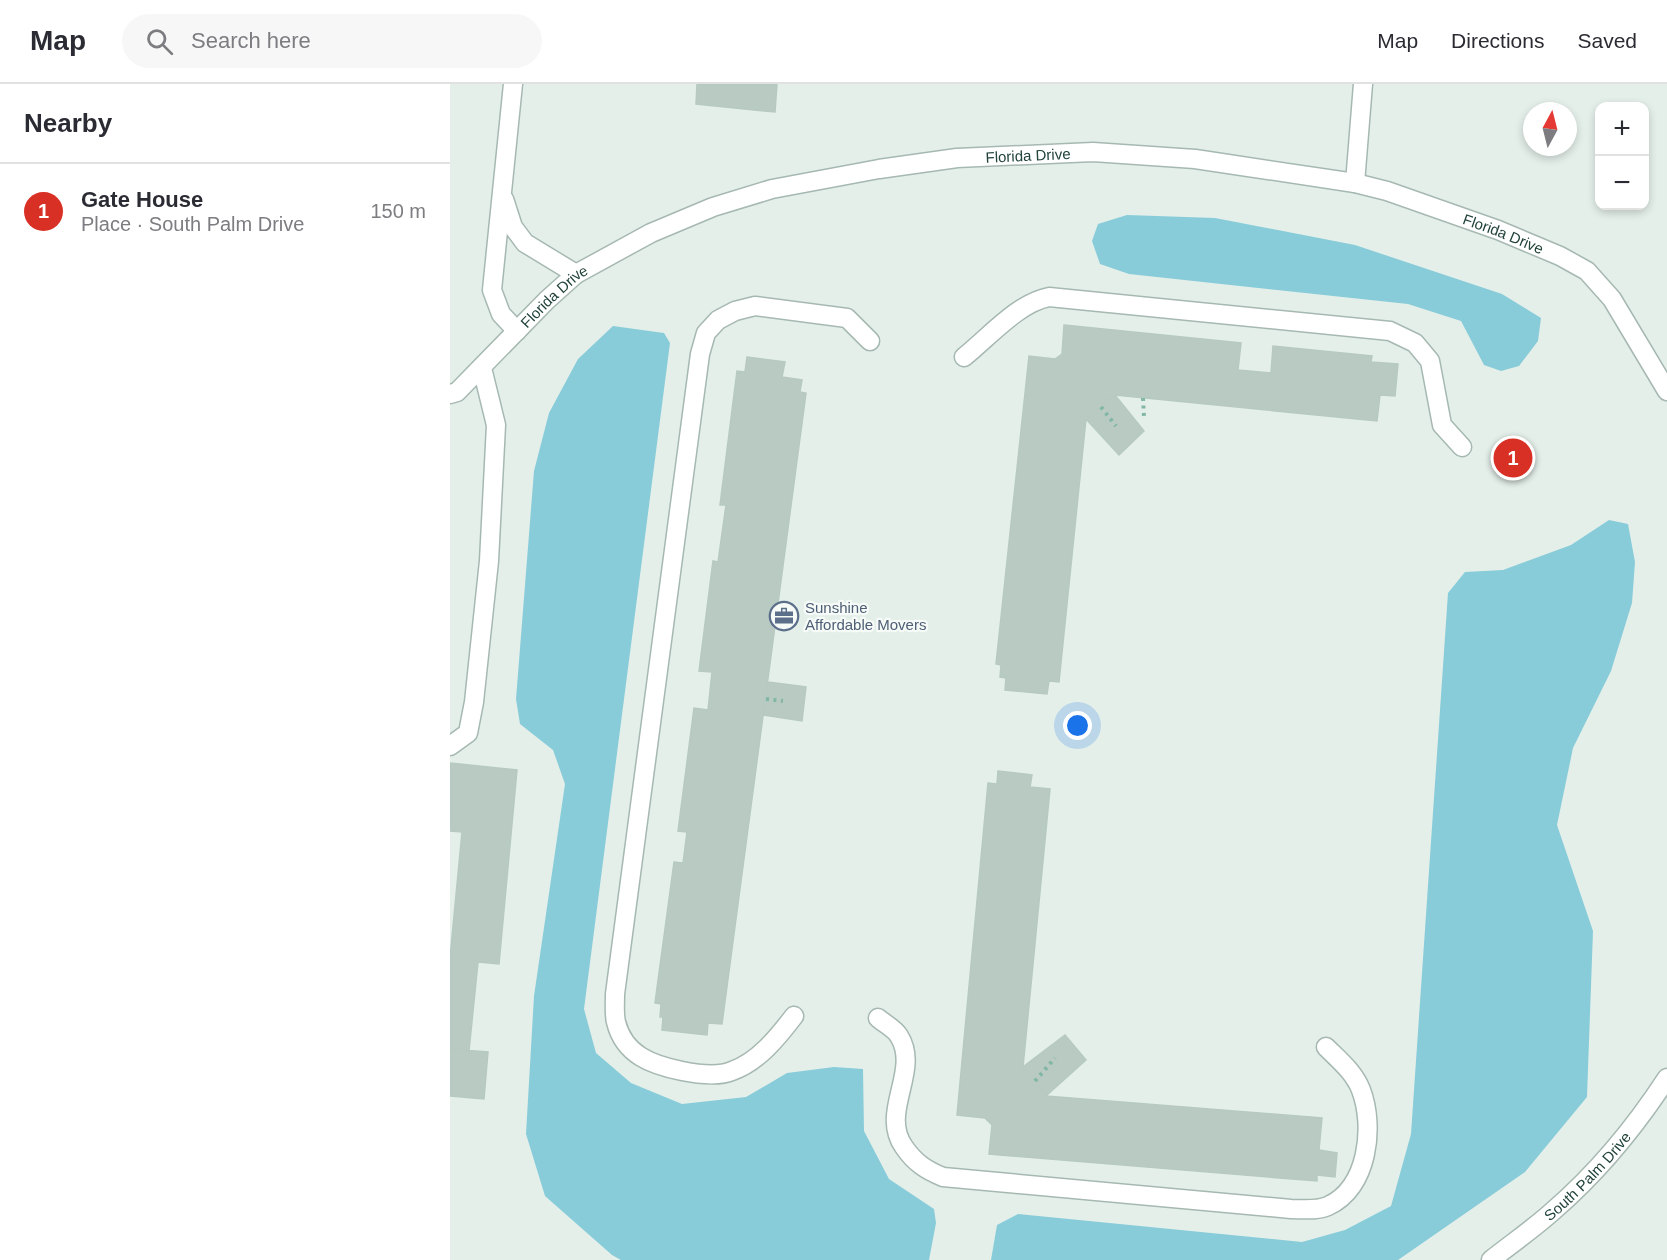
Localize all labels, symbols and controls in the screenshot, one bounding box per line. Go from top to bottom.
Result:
search box [122,14,542,68]
text: Map [30,25,86,56]
icon: search [143,25,176,58]
text: Search here [191,28,311,53]
text: Map [1377,29,1418,52]
text: Directions [1451,29,1544,52]
text: Saved [1577,29,1637,52]
north arrow [1523,102,1577,156]
map controls [1595,102,1649,210]
button: + [1595,102,1649,156]
text: Nearby [24,108,112,138]
street label: Florida Drive [985,145,1071,165]
button: − [1595,156,1649,210]
text: Gate House [81,187,203,212]
text: 1 [38,200,49,222]
text: 150 m [370,200,426,222]
street label: Florida Drive [1461,210,1546,257]
text: Place · South Palm Drive [81,213,304,235]
street label: Florida Drive [517,261,590,331]
pin: 1 [1494,436,1532,481]
place label: Sunshine Affordable Movers [805,599,926,633]
office icon: Sunshine Affordable Movers [768,600,800,632]
your location [1063,711,1092,740]
street label: South Palm Drive [1540,1128,1634,1224]

